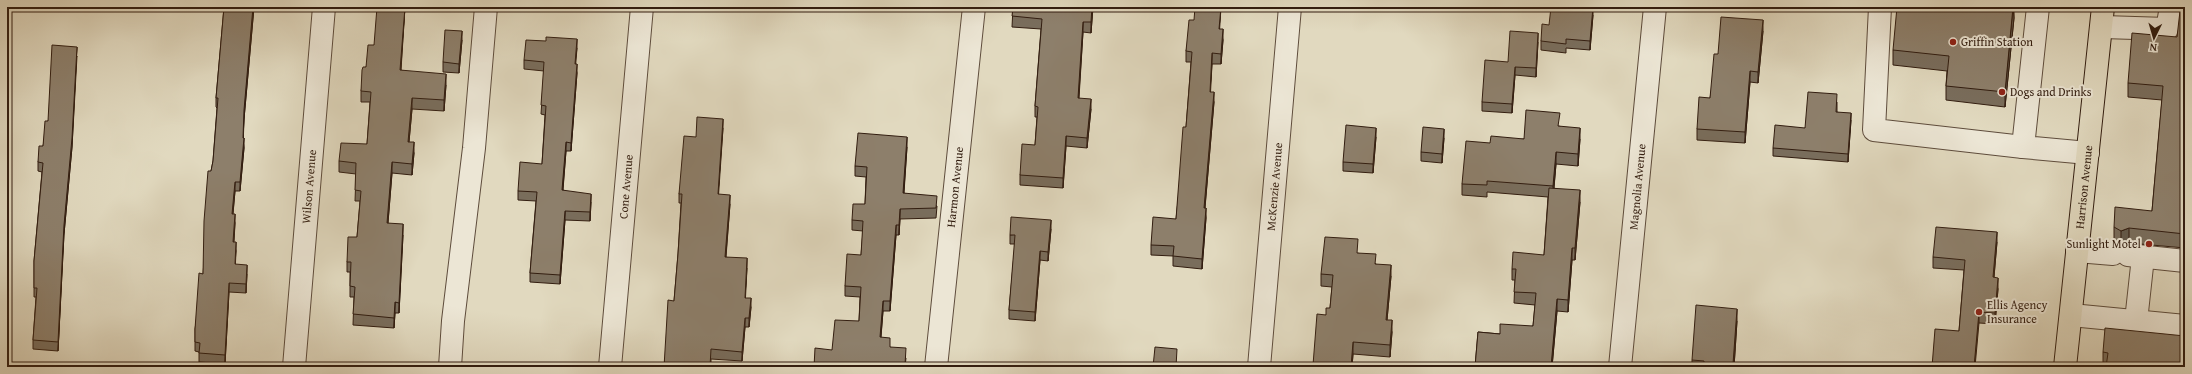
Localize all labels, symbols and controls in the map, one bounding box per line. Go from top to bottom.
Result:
north arrow [2134,18,2174,58]
place label: Griffin Station [1961,33,2033,50]
marker: Griffin Station [1948,37,1958,47]
text: N [2148,40,2157,56]
place label: Dogs and Drinks [2010,83,2092,100]
marker: Dogs and Drinks [1997,87,2007,97]
street label: McKenzie Avenue [1262,141,1286,231]
street label: Magnolia Avenue [1624,143,1650,231]
street label: Harrison Avenue [2071,144,2096,230]
street label: Harmon Avenue [942,145,967,228]
street label: Wilson Avenue [297,149,320,224]
street label: Cone Avenue [614,153,637,220]
place label: Sunlight Motel [2066,235,2142,252]
marker: Sunlight Motel [2144,239,2154,249]
place label: Ellis Agency Insurance [1987,296,2048,327]
marker: Ellis Agency Insurance [1974,307,1984,317]

